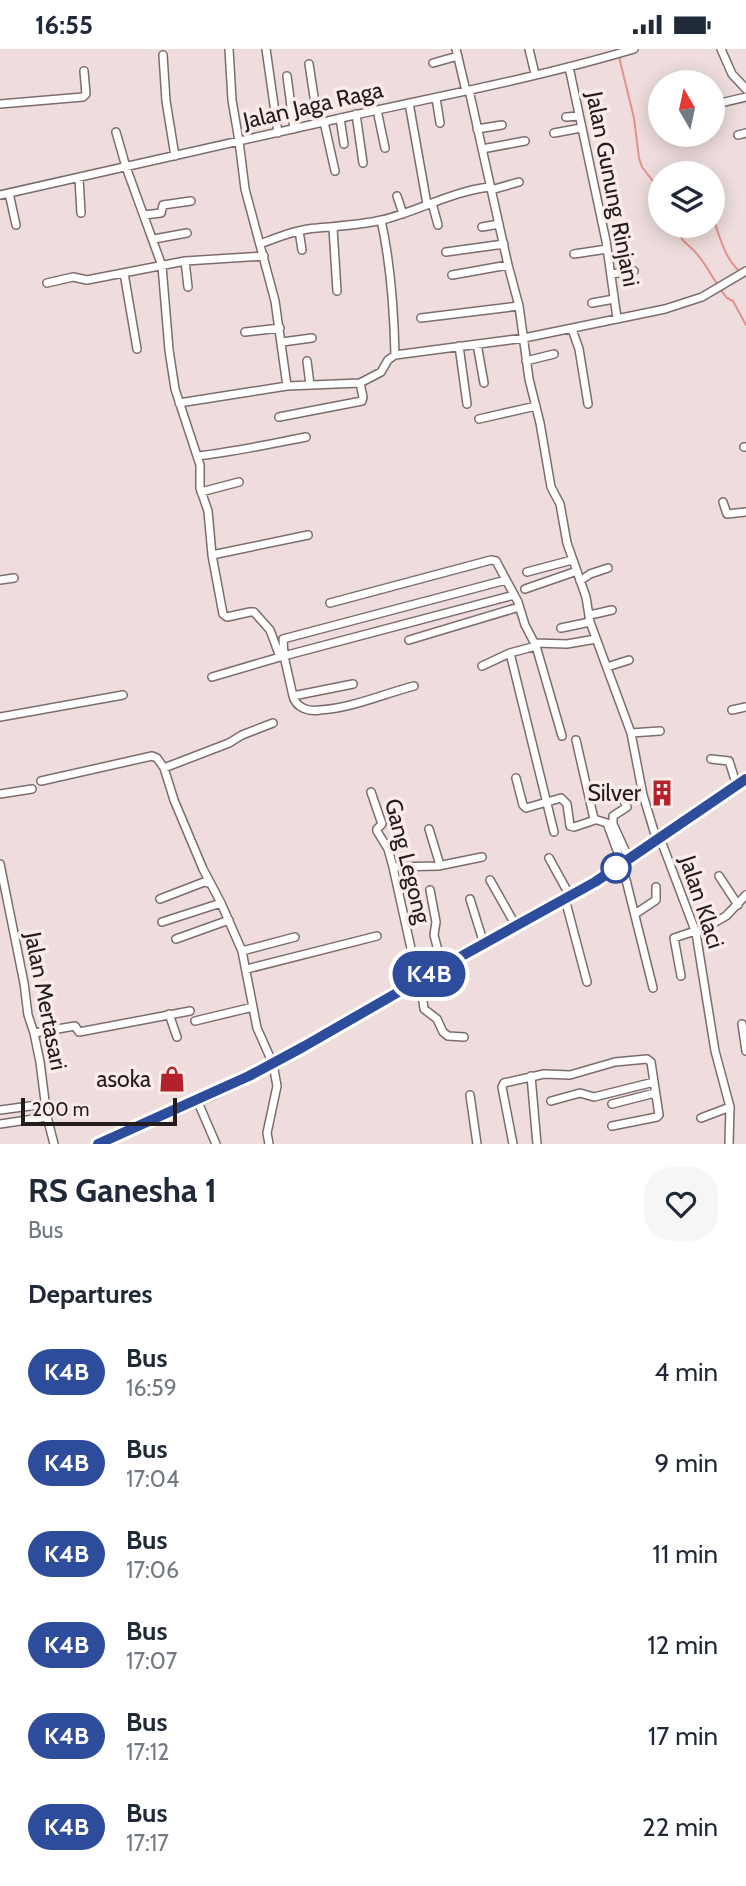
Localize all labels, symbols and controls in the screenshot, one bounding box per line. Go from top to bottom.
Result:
text: 16:55 [35,9,93,41]
north arrow [648,70,724,147]
map controls [648,70,725,238]
street label: Jalan Jaga Raga [239,75,386,135]
street label: Jalan Gunung Rinjani [580,88,646,289]
button: layers [648,161,725,238]
building icon: Silver [647,778,677,808]
place label: Silver [587,779,642,807]
street label: Gang Legong [379,796,437,927]
street label: Jalan Klaci [674,851,730,952]
unlabelled marker [601,853,631,883]
street label: Jalan Mertasari [19,929,73,1072]
line badge: K4B [389,951,469,997]
text: K4B [407,959,451,988]
shop icon: asoka [157,1064,187,1094]
place label: asoka [97,1065,151,1093]
scale bar [21,1095,177,1127]
text: 200 m [32,1098,89,1121]
button: heart [644,1167,718,1241]
text: RS Ganesha 1 [28,1170,217,1210]
text: Bus [28,1216,63,1244]
text: Departures [28,1278,152,1310]
text: Bus [126,1342,167,1374]
text: 4 min [654,1356,718,1388]
text: K4B [44,1357,89,1386]
text: 16:59 [126,1374,177,1402]
text: Bus [126,1433,167,1465]
text: 9 min [655,1447,718,1479]
text: K4B [44,1448,89,1477]
text: 17:04 [126,1465,179,1493]
text: Bus [126,1524,167,1556]
text: 11 min [652,1538,718,1570]
text: K4B [44,1539,89,1568]
text: 17:06 [126,1556,179,1584]
text: Bus [126,1615,167,1647]
text: 12 min [647,1629,718,1661]
text: K4B [44,1630,89,1659]
text: 17:07 [126,1647,177,1675]
text: Bus [126,1706,167,1738]
text: 17 min [648,1720,718,1752]
text: K4B [44,1721,89,1750]
text: 17:12 [126,1738,169,1766]
text: Bus [126,1797,167,1829]
text: 22 min [642,1811,718,1843]
text: K4B [44,1812,89,1841]
text: 17:17 [126,1829,169,1857]

